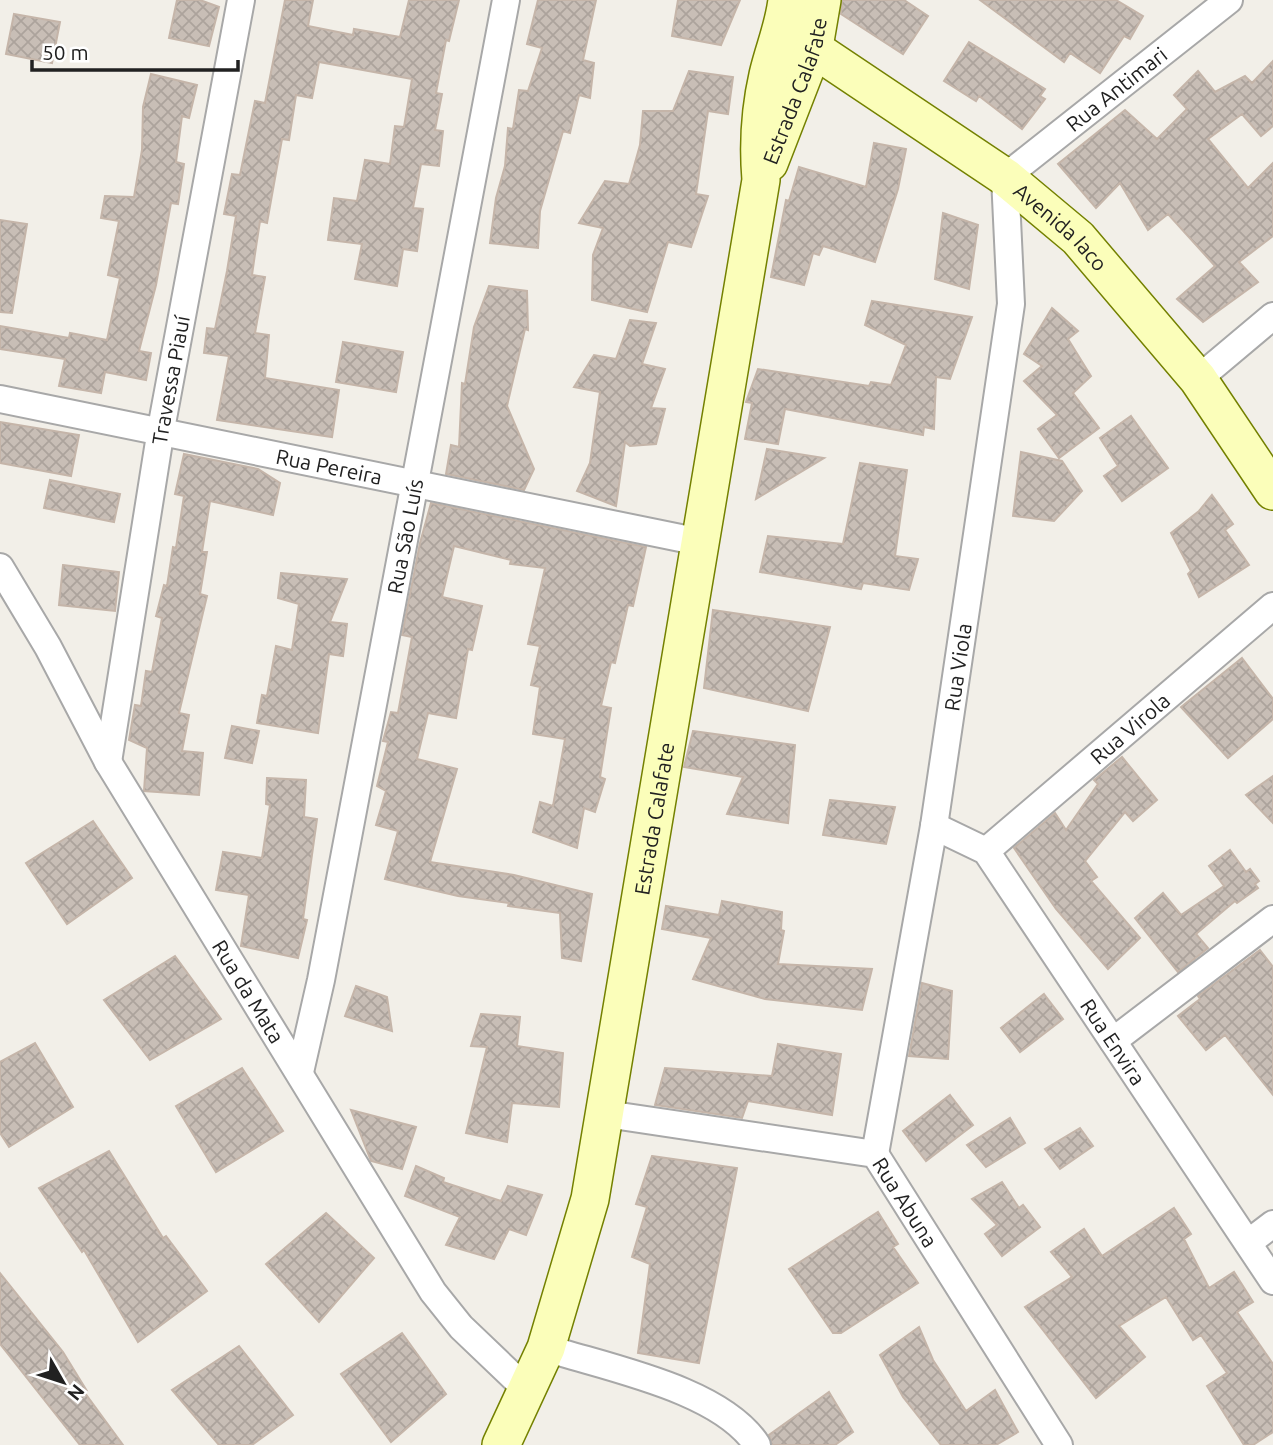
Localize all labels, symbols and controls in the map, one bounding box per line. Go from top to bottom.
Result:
street label: Estrada Calafate [758,16,831,168]
scale bar [32,28,238,72]
text: 50 m [42,40,89,64]
street label: Rua Antimari [1061,42,1172,136]
street label: Avenida Iaco [1009,178,1112,276]
street label: Travessa Piauí [147,313,194,446]
street label: Rua Pereira [274,444,384,489]
street label: Rua São Luís [382,477,427,596]
street label: Rua Viola [939,621,976,712]
street label: Rua Virola [1085,688,1174,769]
street label: Estrada Calafate [629,740,678,897]
street label: Rua da Mata [208,935,289,1047]
street label: Rua Envira [1076,994,1151,1089]
street label: Rua Abuna [868,1153,943,1252]
north arrow [28,1347,98,1417]
text: N [63,1380,89,1405]

